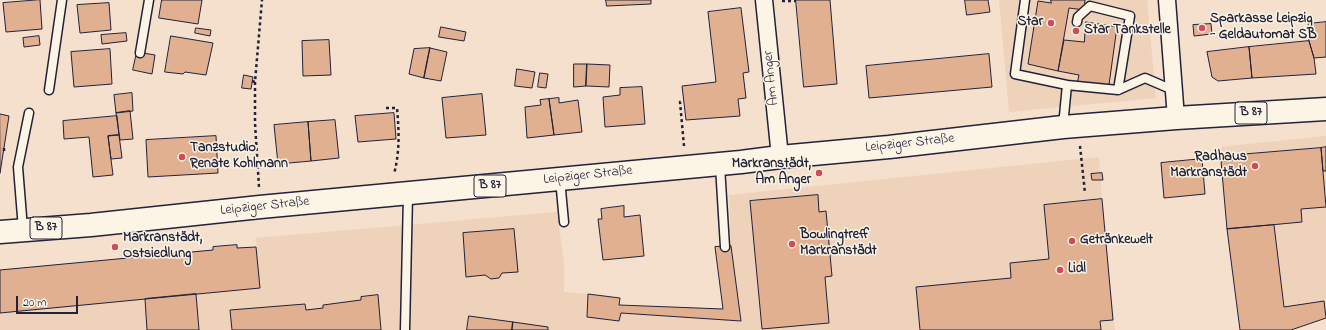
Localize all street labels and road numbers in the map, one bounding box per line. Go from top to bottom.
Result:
street label: Am Anger [761,50,783,106]
road number: B 87 [1235,102,1267,124]
street label: Leipziger Straße [865,131,955,157]
street label: Leipziger Straße [543,163,633,189]
road number: B 87 [474,175,506,197]
street label: Leipziger Straße [220,194,310,220]
road number: B 87 [30,217,62,239]

